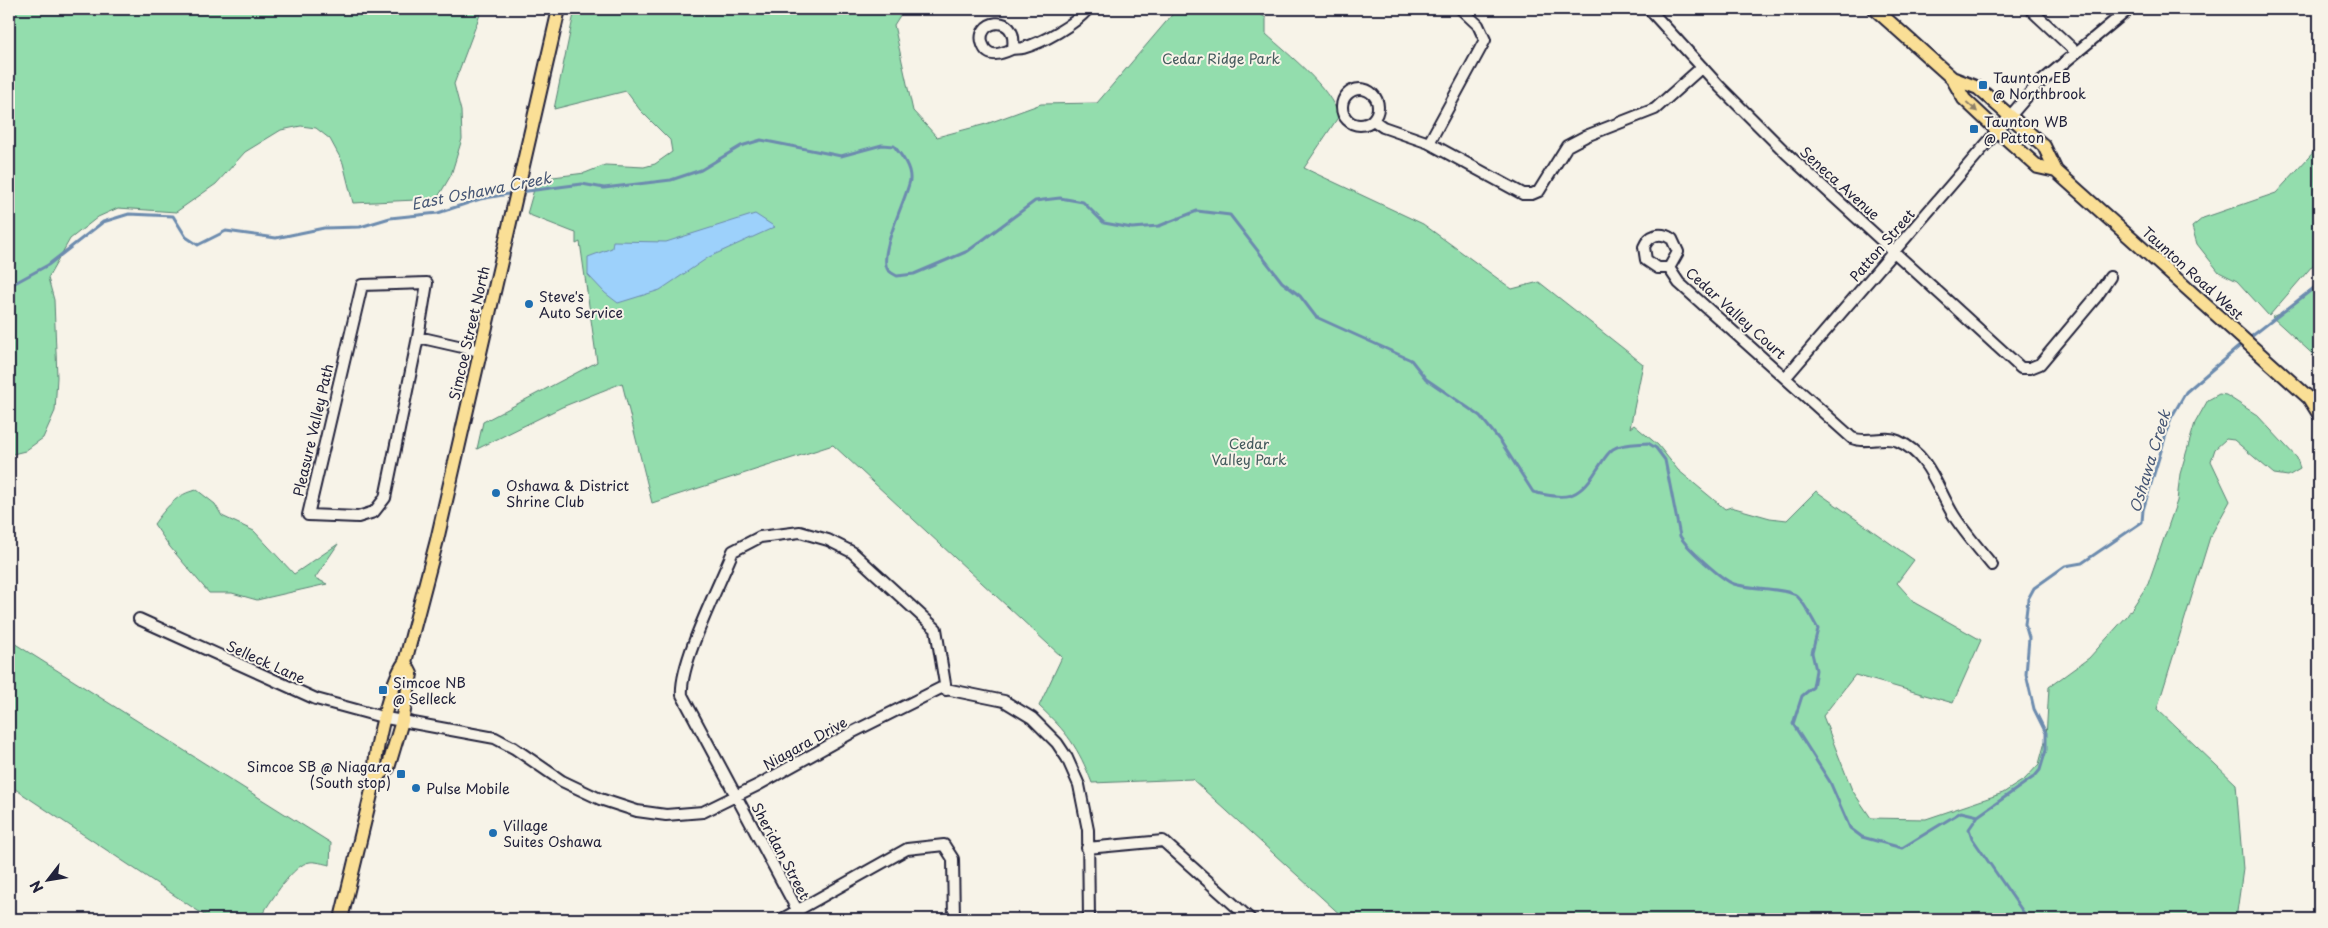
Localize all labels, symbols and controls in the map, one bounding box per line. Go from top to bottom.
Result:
park label: Cedar Ridge Park [1162,48,1281,69]
place label: Taunton EB @ Northbrook [1993,67,2086,104]
marker: Taunton EB @ Northbrook [1977,79,1989,91]
one-way arrow [1966,101,1978,113]
place label: Taunton WB @ Patton [1984,111,2068,148]
marker: Taunton WB @ Patton [1968,123,1980,135]
street label: Seneca Avenue [1795,141,1885,225]
water label: East Oshawa Creek [409,165,554,215]
street label: Patton Street [1844,204,1920,286]
street label: Taunton Road West [2138,222,2249,325]
street label: Cedar Valley Court [1681,262,1791,364]
street label: Simcoe Street North [443,264,495,402]
place label: Steve's Auto Service [539,286,623,323]
marker: Steve's Auto Service [523,298,535,310]
street label: Pleasure Valley Path [288,362,338,498]
water label: Oshawa Creek [2122,406,2176,515]
park label: Cedar Valley Park [1212,433,1287,470]
place label: Oshawa & District Shrine Club [506,475,630,512]
marker: Oshawa & District Shrine Club [490,487,502,499]
street label: Selleck Lane [223,635,309,689]
place label: Simcoe NB @ Selleck [393,672,466,709]
marker: Simcoe NB @ Selleck [377,684,389,696]
street label: Niagara Drive [759,711,851,775]
place label: Simcoe SB @ Niagara (South stop) [247,756,391,793]
marker: Simcoe SB @ Niagara (South stop) [395,768,407,780]
place label: Pulse Mobile [426,778,510,799]
marker: Pulse Mobile [410,782,422,794]
street label: Sheridan Street [747,799,815,903]
place label: Village Suites Oshawa [503,815,602,852]
marker: Village Suites Oshawa [487,827,499,839]
north arrow [22,856,72,906]
text: N [25,877,48,897]

